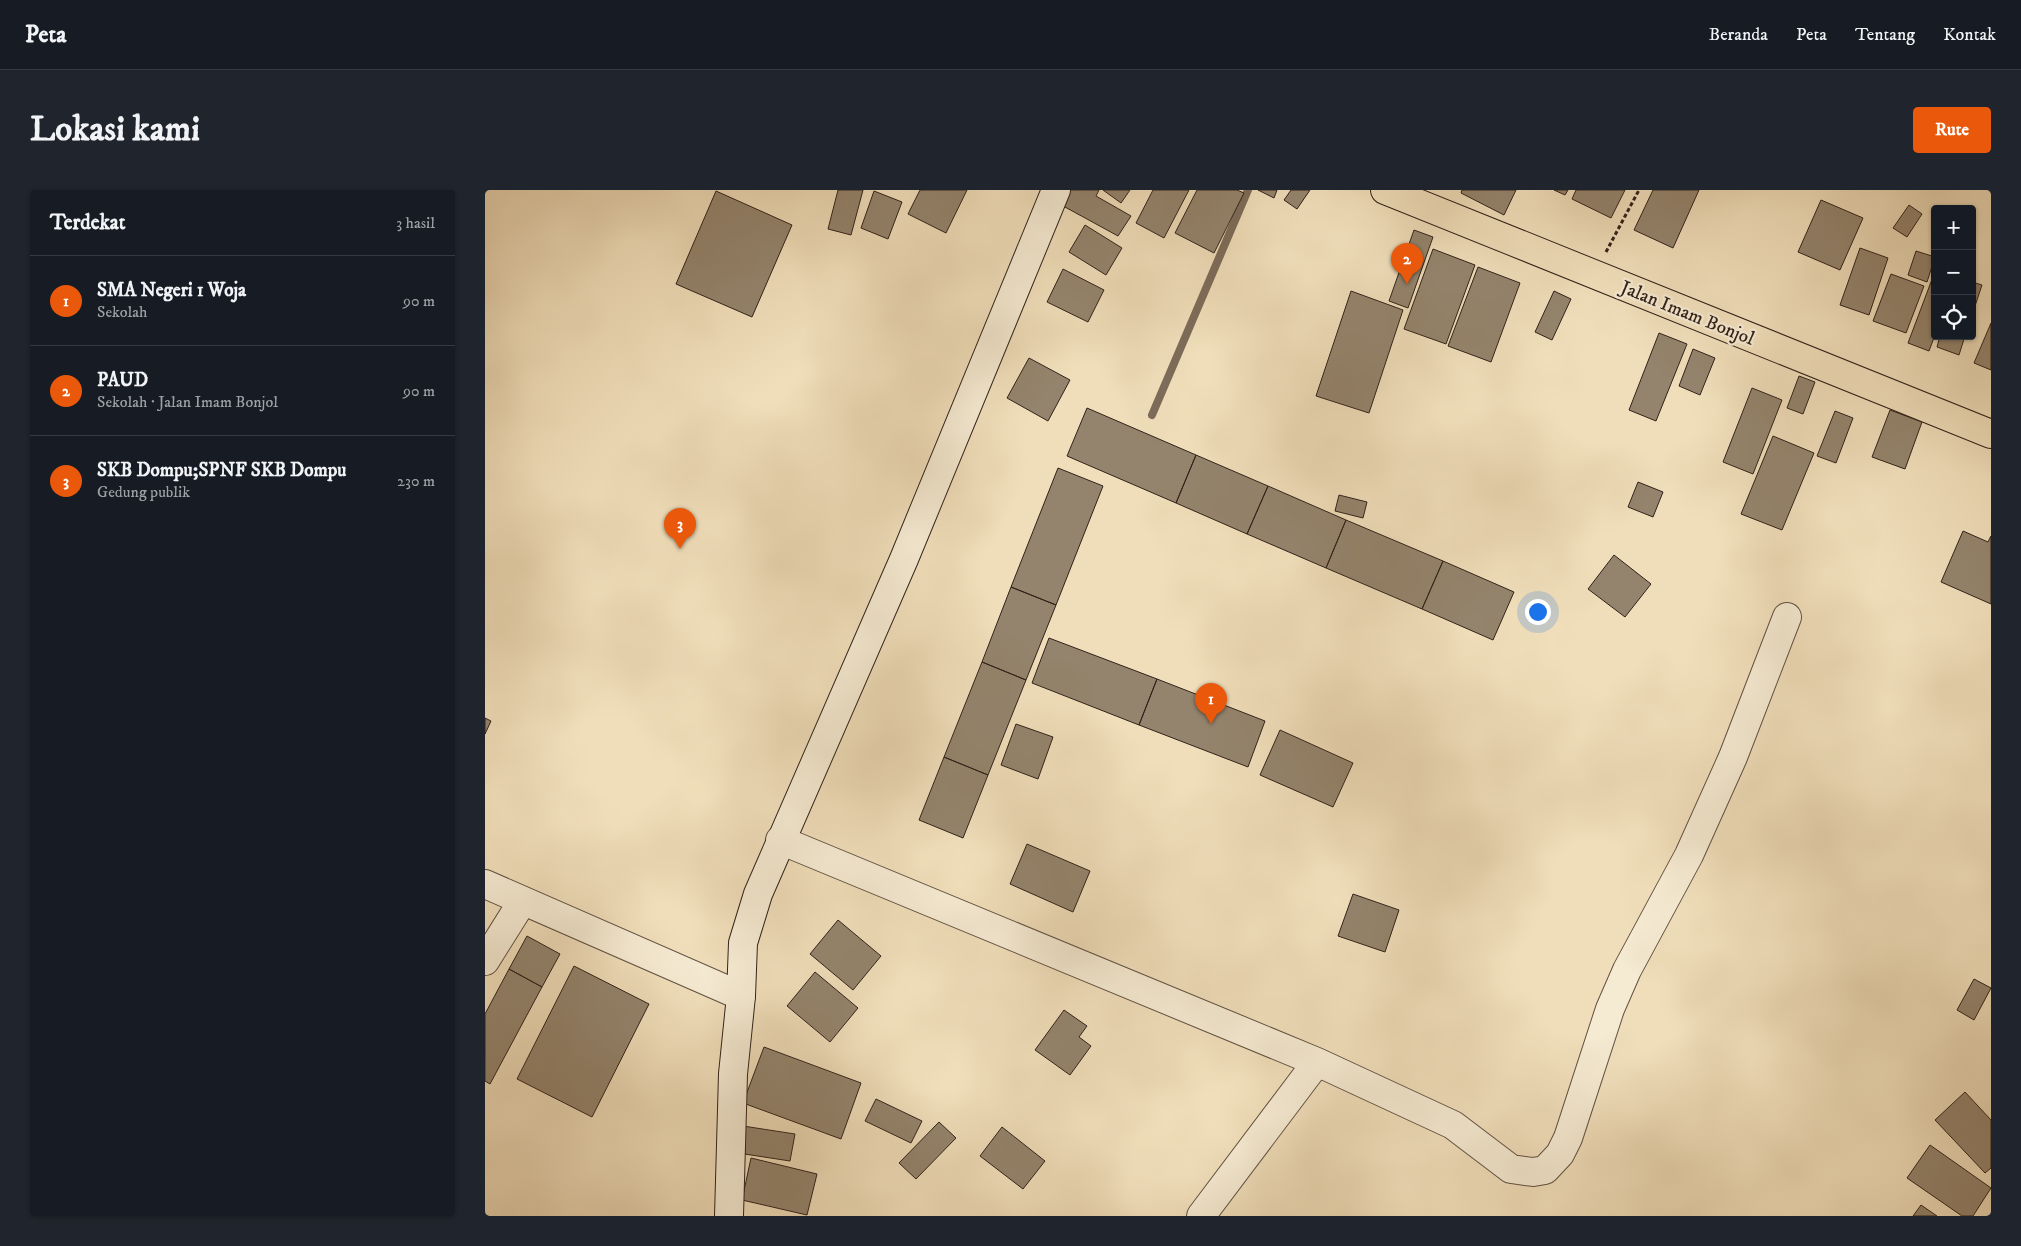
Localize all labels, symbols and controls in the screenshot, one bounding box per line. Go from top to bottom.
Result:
text: Peta [25,20,66,50]
text: Beranda [1709,24,1768,46]
text: Peta [1796,24,1827,46]
text: Tentang [1855,24,1915,46]
text: Kontak [1943,24,1996,46]
button: Rute [1913,107,1991,153]
text: Lokasi kami [30,108,200,152]
map controls [1931,205,1976,340]
button: + [1931,205,1976,250]
text: Terdekat [50,210,125,236]
text: 3 hasil [396,213,435,233]
pin: 2 [1391,243,1423,284]
button: − [1931,250,1976,295]
street label: Jalan Imam Bonjol [1615,275,1758,351]
text: SMA Negeri 1 Woja [97,279,246,302]
text: 1 [63,291,69,311]
text: 90 m [403,291,435,311]
button: locate [1931,295,1976,340]
text: Sekolah [97,302,148,322]
text: PAUD [97,369,148,392]
text: 2 [62,381,70,401]
text: 90 m [403,381,435,401]
text: Sekolah · Jalan Imam Bonjol [97,392,278,412]
text: SKB Dompu;SPNF SKB Dompu [97,459,347,482]
text: 3 [63,471,69,491]
text: 230 m [397,471,435,491]
text: Gedung publik [97,482,190,502]
pin: 3 [664,508,696,549]
your location [1525,599,1551,625]
pin: 1 [1195,683,1227,724]

